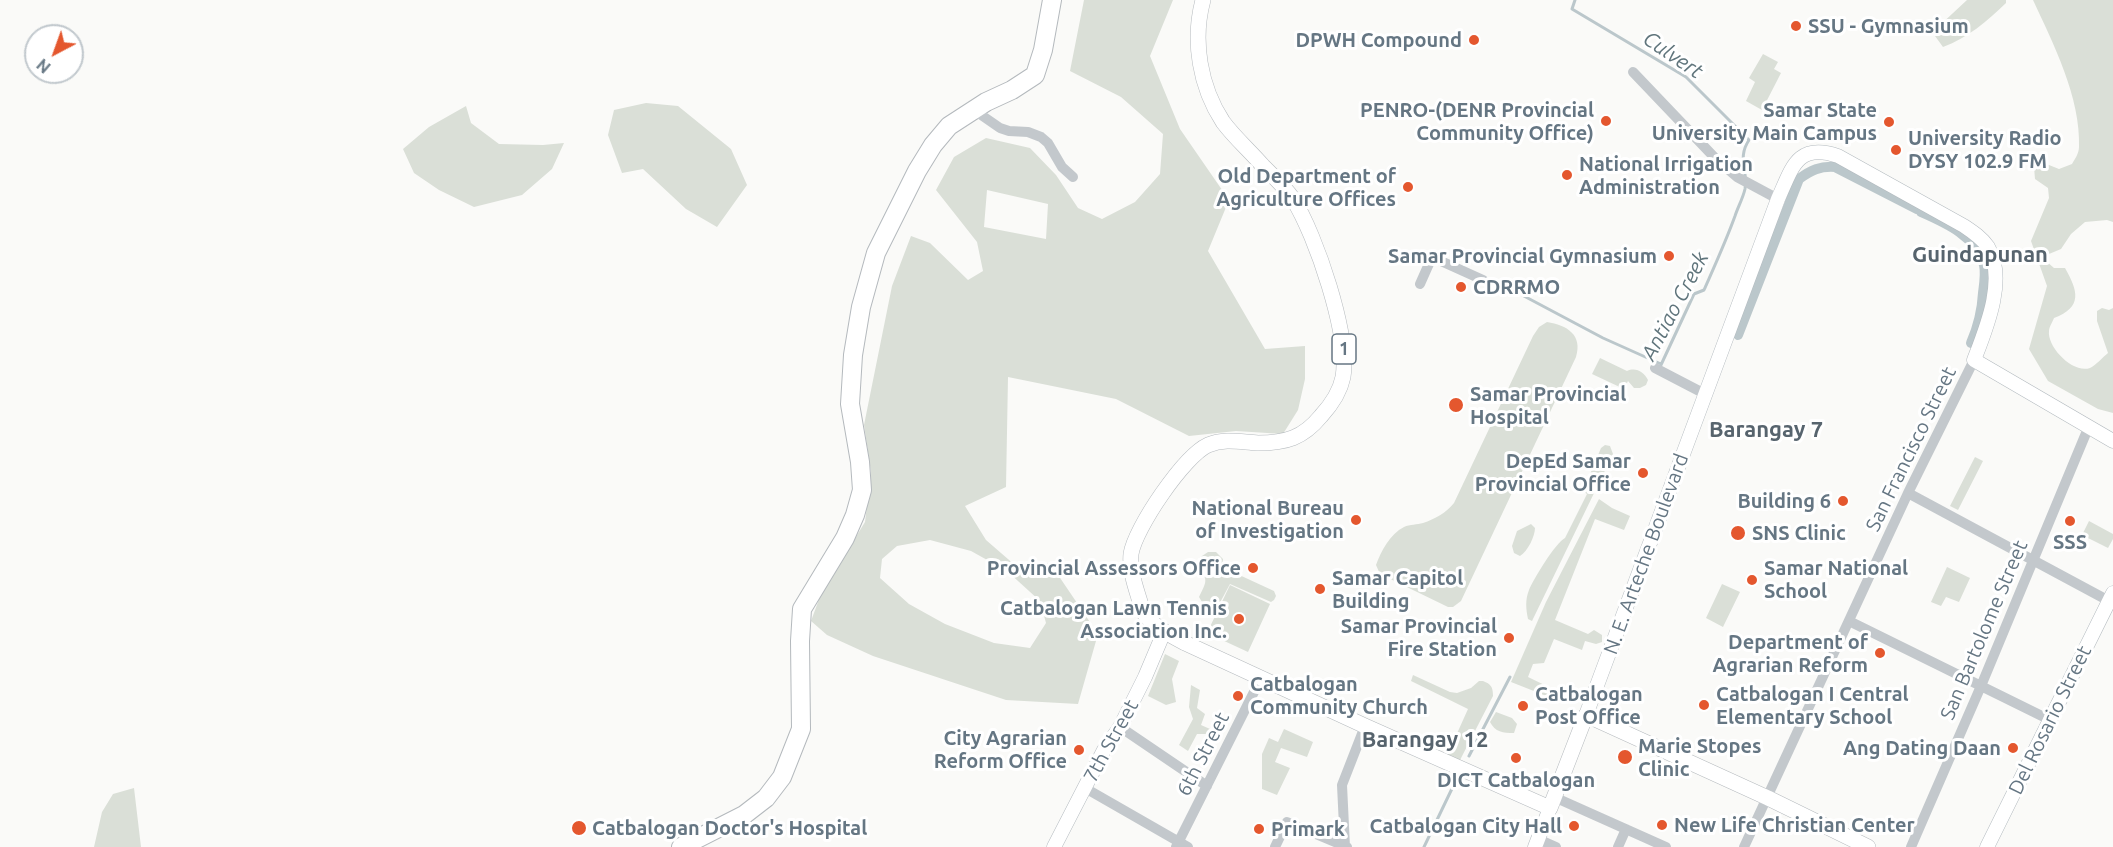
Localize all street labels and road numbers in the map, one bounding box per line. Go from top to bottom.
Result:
road number: 1 [1332,334,1356,364]
street label: San Francisco Street [1861,363,1961,535]
street label: N. E. Arteche Boulevard [1598,450,1694,658]
street label: San Bartolome Street [1935,537,2033,723]
street label: Del Rosario Street [2004,642,2096,798]
street label: 7th Street [1078,695,1144,787]
street label: 6th Street [1172,708,1234,800]

